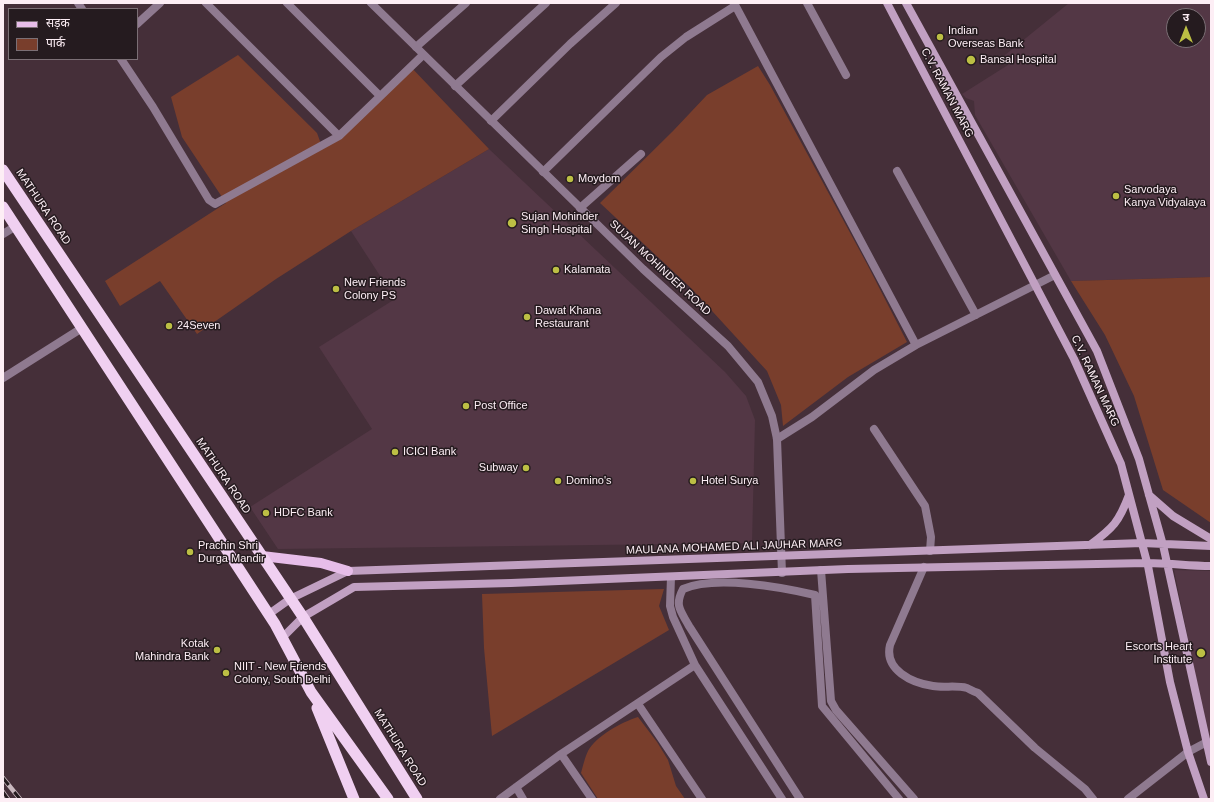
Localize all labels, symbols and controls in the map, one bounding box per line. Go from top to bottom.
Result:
legend [8,8,138,60]
north arrow [1166,8,1206,48]
text: उ [1183,11,1189,23]
text: सड़क [46,16,70,30]
place label: Indian Overseas Bank [948,24,1023,50]
marker: Indian Overseas Bank [935,32,945,42]
text: पार्क [46,36,65,50]
street label: C.V. RAMAN MARG [918,46,976,140]
place label: Bansal Hospital [980,53,1056,67]
marker: Bansal Hospital [965,54,977,66]
street label: MATHURA ROAD [13,167,73,247]
place label: Moydom [578,172,620,186]
marker: Moydom [565,174,575,184]
place label: Sarvodaya Kanya Vidyalaya [1124,183,1206,209]
marker: Sarvodaya Kanya Vidyalaya [1111,191,1121,201]
place label: Sujan Mohinder Singh Hospital [521,210,598,236]
marker: Sujan Mohinder Singh Hospital [506,217,518,229]
street label: SUJAN MOHINDER ROAD [607,218,713,318]
place label: Kalamata [564,263,610,277]
marker: Kalamata [551,265,561,275]
place label: New Friends Colony PS [344,276,406,302]
marker: New Friends Colony PS [331,284,341,294]
place label: Dawat Khana Restaurant [535,304,601,330]
marker: Dawat Khana Restaurant [522,312,532,322]
place label: 24Seven [177,319,220,333]
marker: 24Seven [164,321,174,331]
street label: C.V. RAMAN MARG [1068,333,1122,429]
place label: Post Office [474,399,528,413]
marker: Post Office [461,401,471,411]
street label: MATHURA ROAD [193,436,253,516]
place label: ICICI Bank [403,445,456,459]
marker: ICICI Bank [390,447,400,457]
place label: Subway [479,461,518,475]
marker: Subway [521,463,531,473]
place label: Domino's [566,474,612,488]
place label: Hotel Surya [701,474,758,488]
marker: Domino's [553,476,563,486]
marker: Hotel Surya [688,476,698,486]
place label: HDFC Bank [274,506,333,520]
marker: HDFC Bank [261,508,271,518]
street label: MAULANA MOHAMED ALI JAUHAR MARG [626,537,842,557]
place label: Prachin Shri Durga Mandir [198,539,265,565]
marker: Prachin Shri Durga Mandir [185,547,195,557]
place label: Kotak Mahindra Bank [135,637,209,663]
place label: Escorts Heart Institute [1125,640,1192,666]
marker: Kotak Mahindra Bank [212,645,222,655]
marker: Escorts Heart Institute [1195,647,1207,659]
place label: NIIT - New Friends Colony, South Delhi [234,660,330,686]
marker: NIIT - New Friends Colony, South Delhi [221,668,231,678]
street label: MATHURA ROAD [371,707,429,789]

